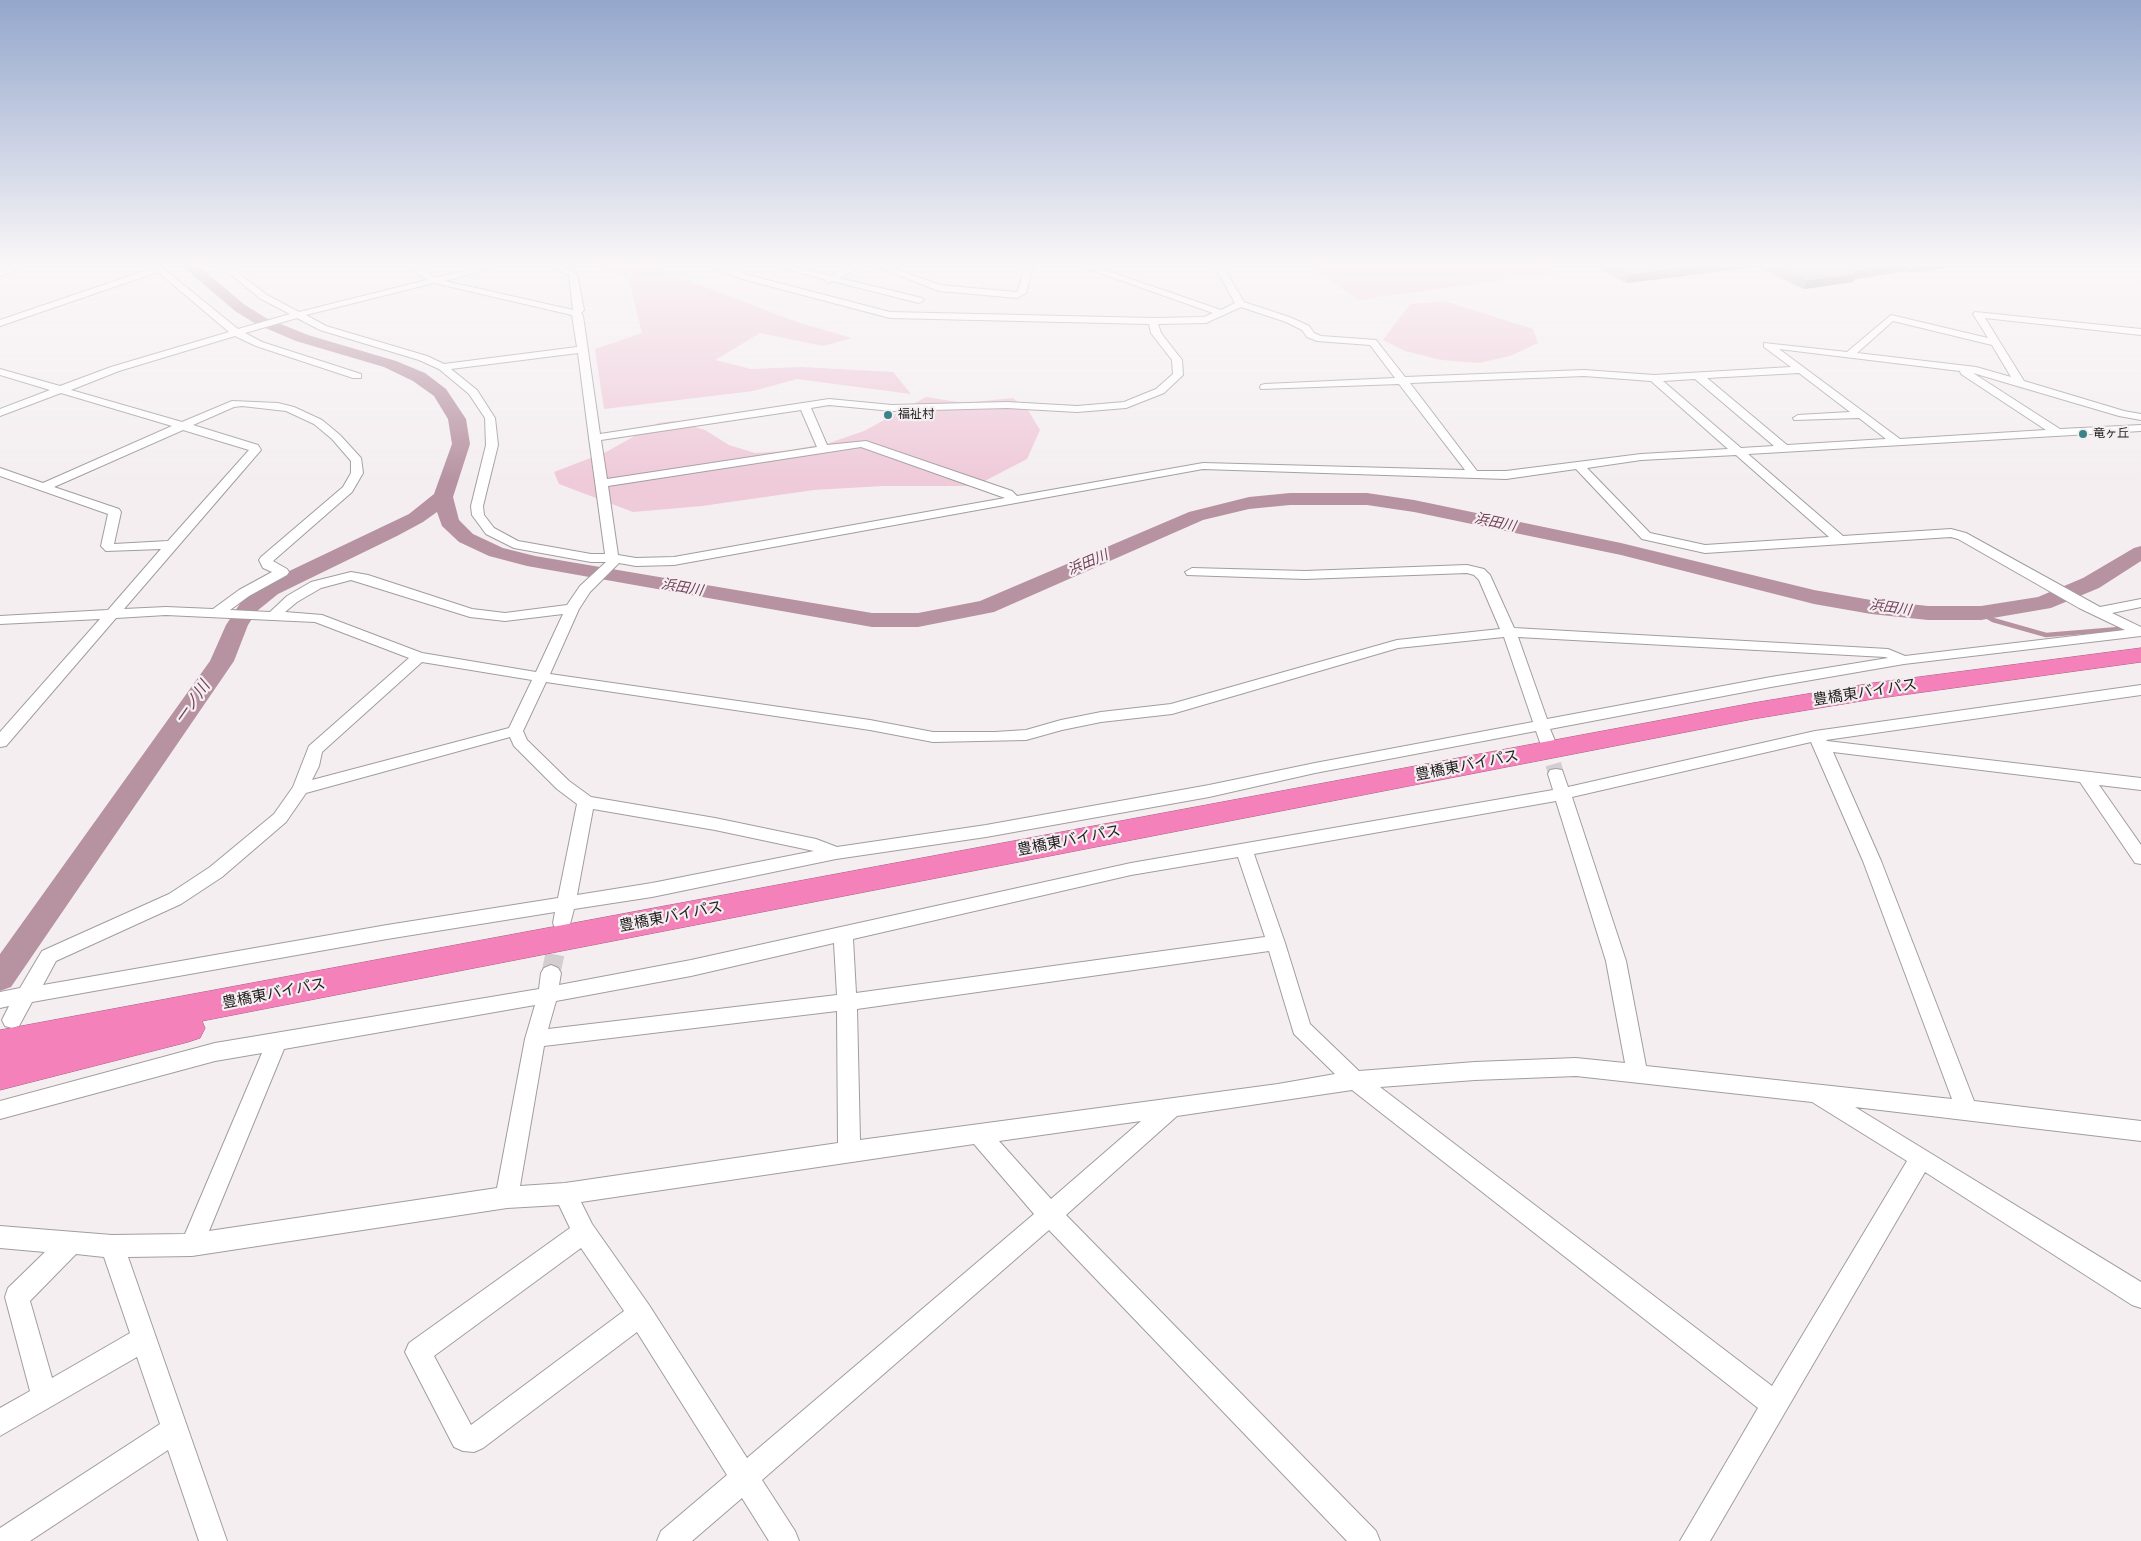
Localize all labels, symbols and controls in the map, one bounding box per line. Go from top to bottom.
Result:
place label: 福祉村 [898,408,934,422]
marker: 福祉村 [882,409,894,421]
place label: 竜ヶ丘 [2093,427,2129,441]
marker: 竜ヶ丘 [2077,428,2089,440]
water label: 浜田川 [1473,510,1517,536]
water label: 浜田川 [1065,547,1111,579]
water label: 浜田川 [660,576,704,600]
water label: 浜田川 [1868,597,1912,619]
street label: 豊橋東バイパス [1812,676,1918,710]
water label: 一ノ川 [171,678,215,728]
street label: 豊橋東バイパス [1414,747,1520,785]
street label: 豊橋東バイパス [1016,822,1122,860]
street label: 豊橋東バイパス [618,898,724,936]
street label: 豊橋東バイパス [221,975,327,1013]

